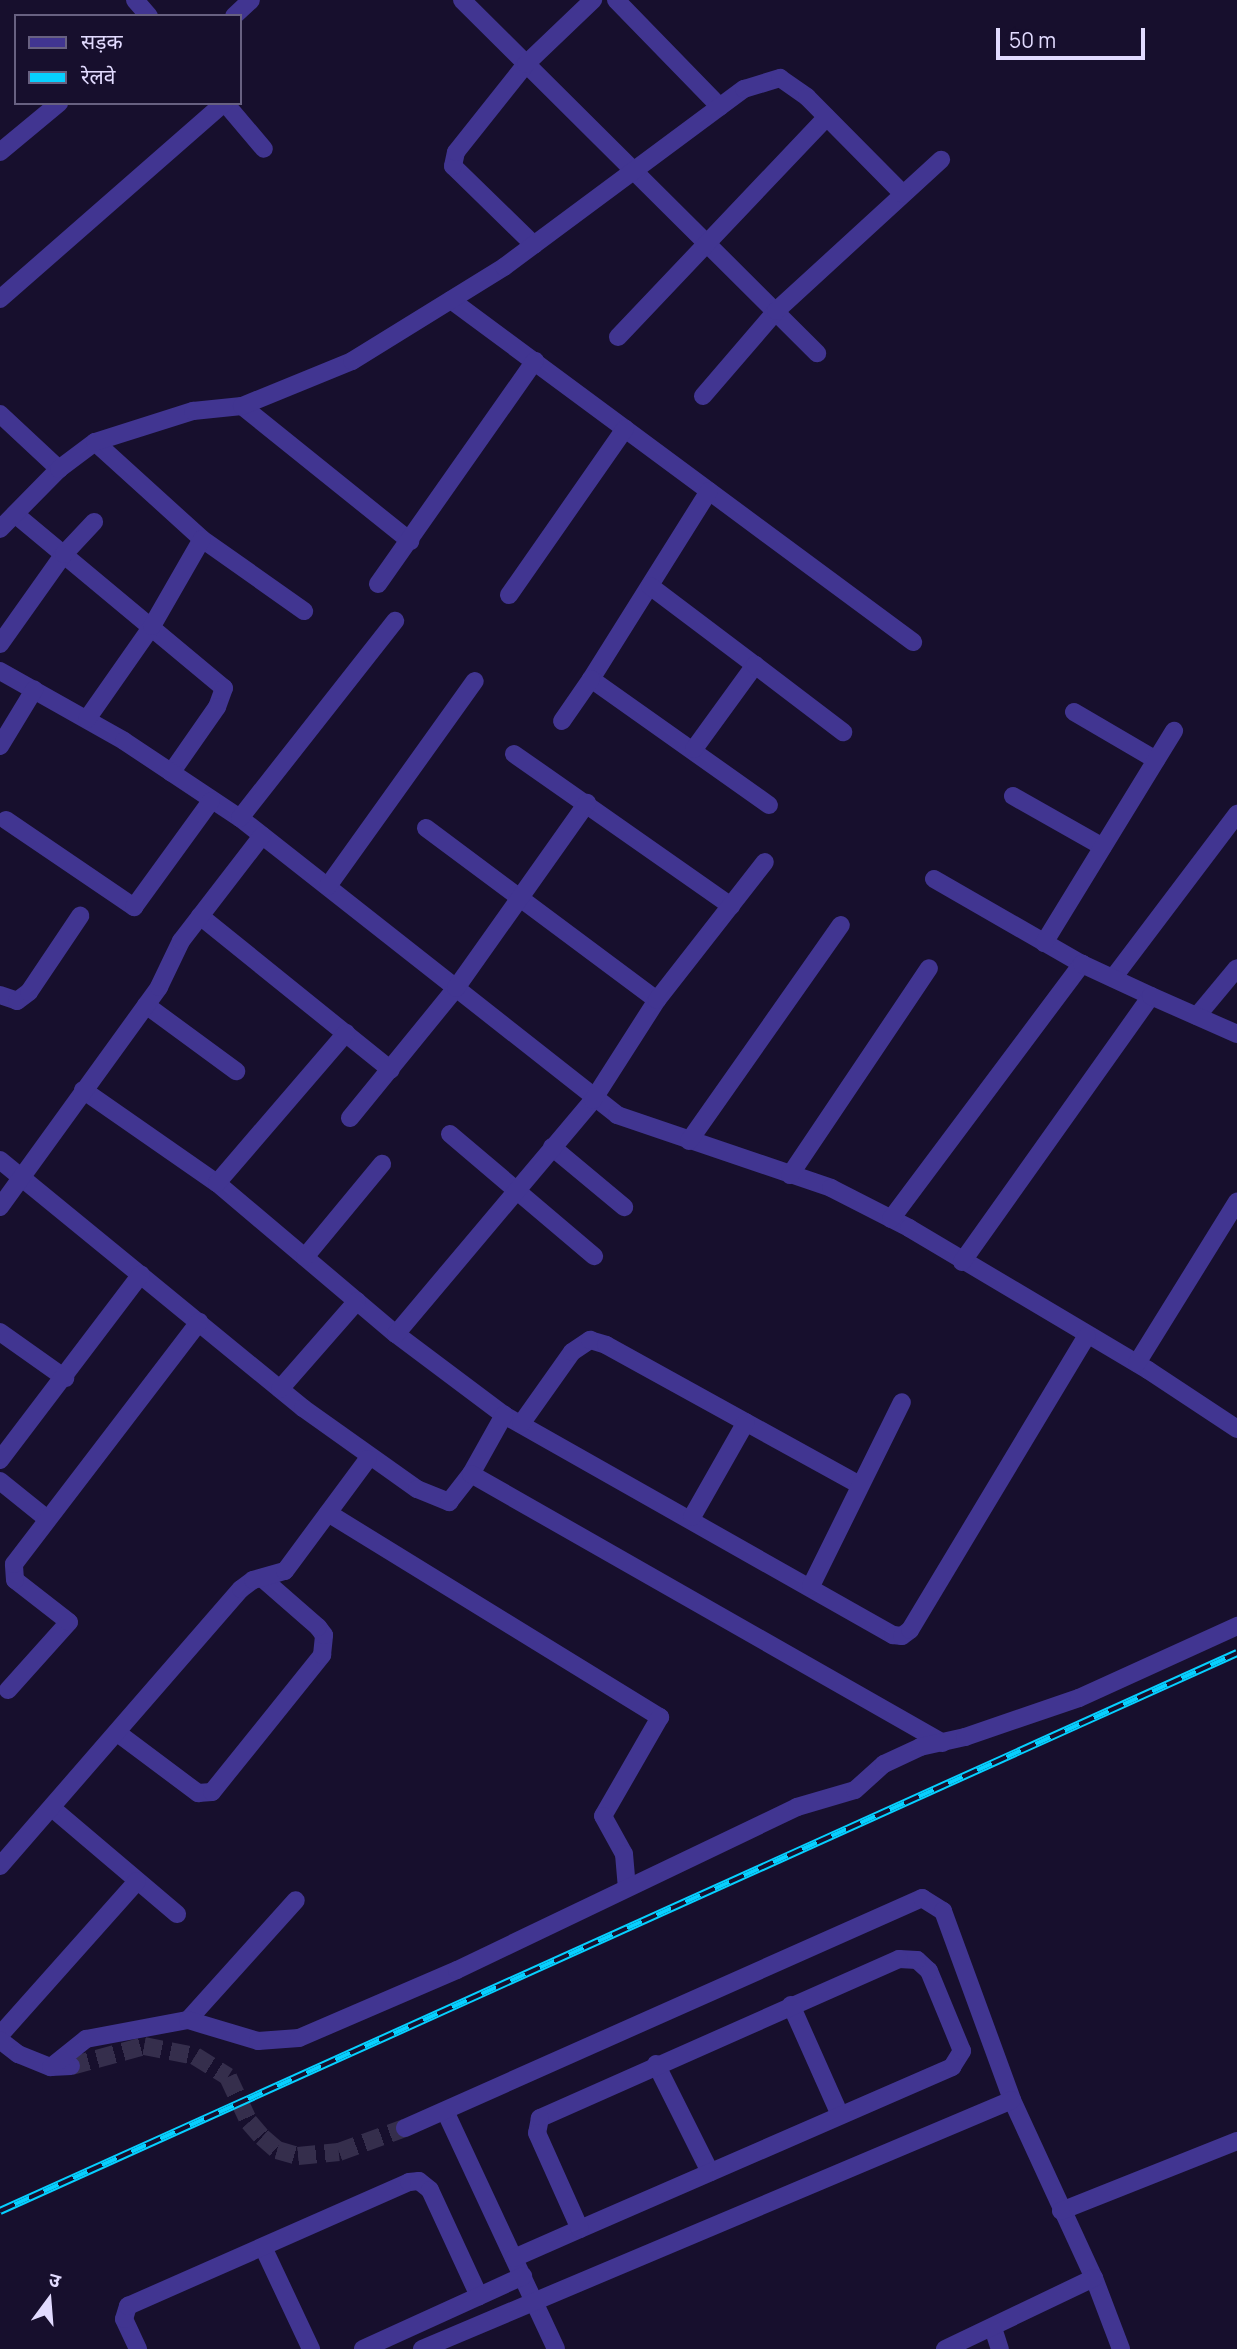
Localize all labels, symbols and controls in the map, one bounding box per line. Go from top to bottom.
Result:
legend [14,14,242,105]
scale bar [999,14,1148,58]
text: 50 m [1009,26,1056,54]
text: सड़क [81,27,123,55]
text: रेलवे [81,62,116,90]
north arrow [14,2265,84,2335]
text: उ [46,2266,64,2294]

